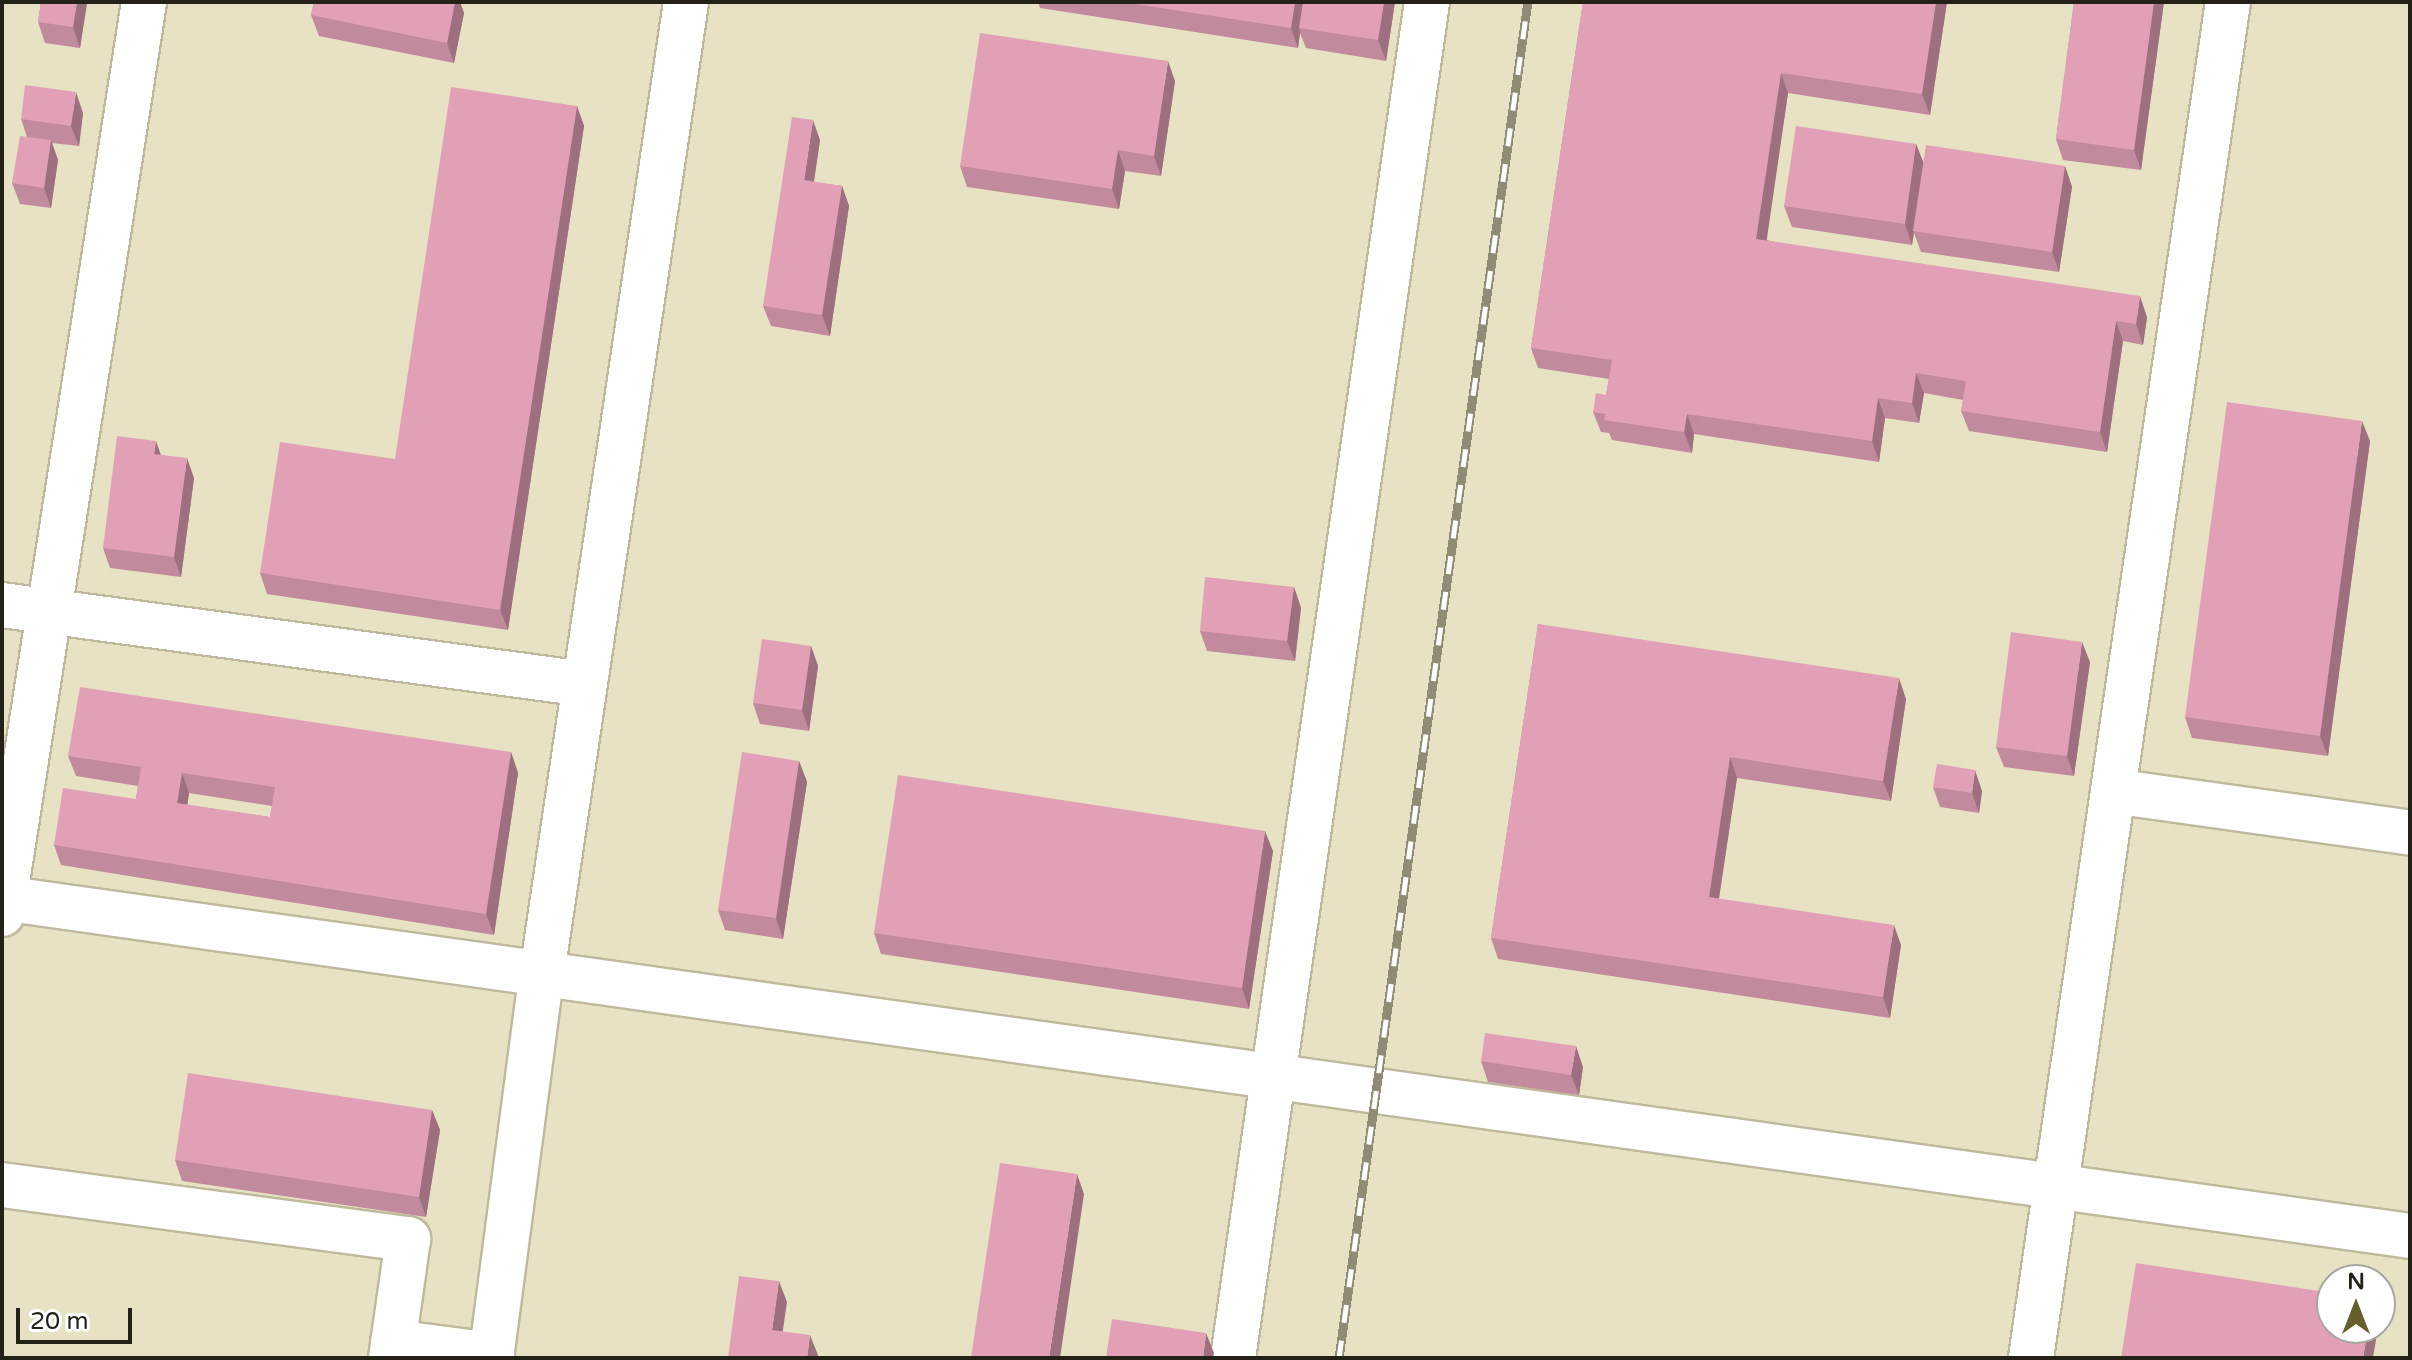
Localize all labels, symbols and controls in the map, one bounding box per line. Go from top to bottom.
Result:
north arrow [2316,1264,2396,1344]
text: N [2347,1269,2365,1295]
scale bar [20,1292,136,1342]
text: 20 m [30,1307,88,1336]

